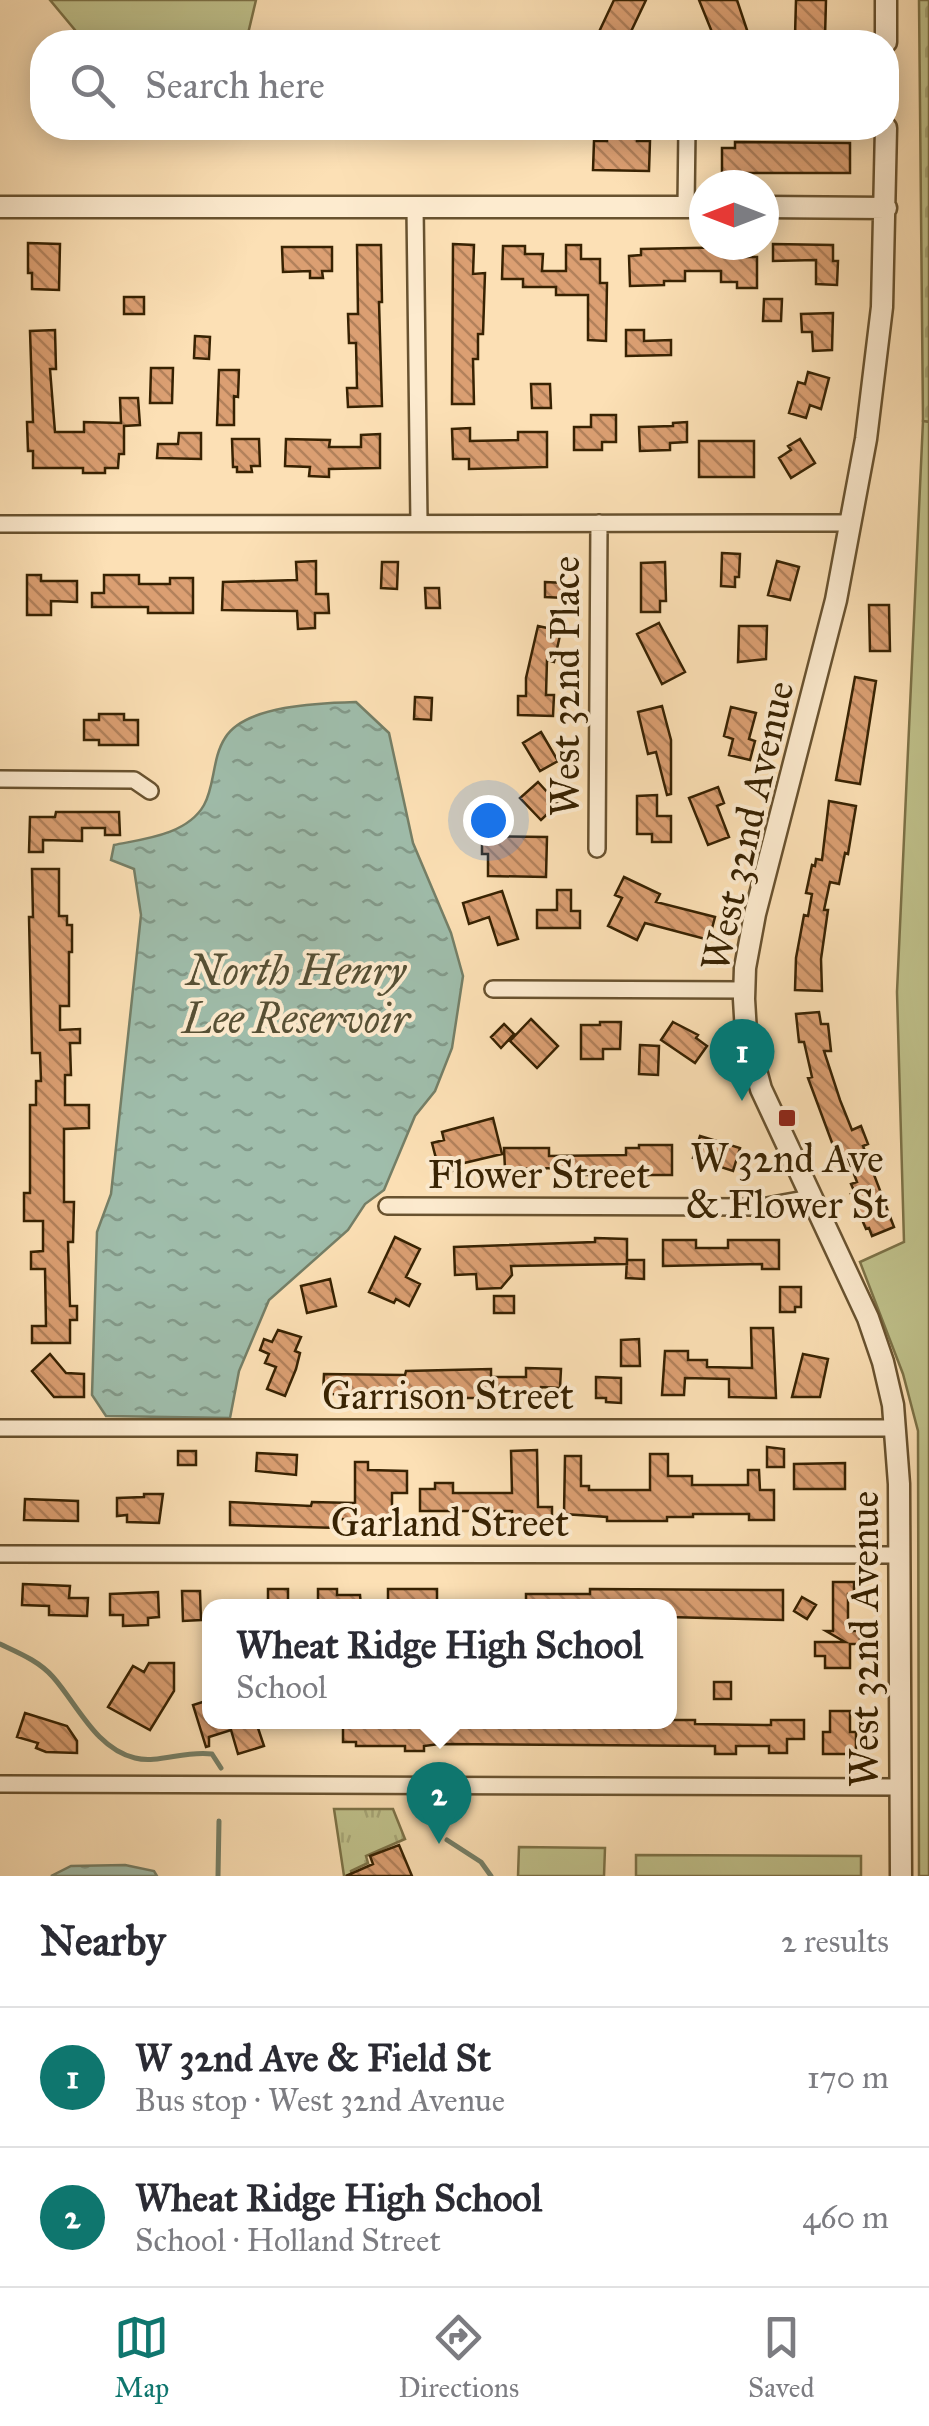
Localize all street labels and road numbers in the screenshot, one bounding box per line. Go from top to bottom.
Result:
street label: West 32nd Place [541,556,590,816]
street label: West 32nd Avenue [690,676,805,976]
street label: Flower Street [428,1150,650,1199]
street label: Garrison Street [322,1371,574,1420]
street label: West 32nd Avenue [840,1491,889,1787]
street label: Garland Street [331,1498,569,1547]

